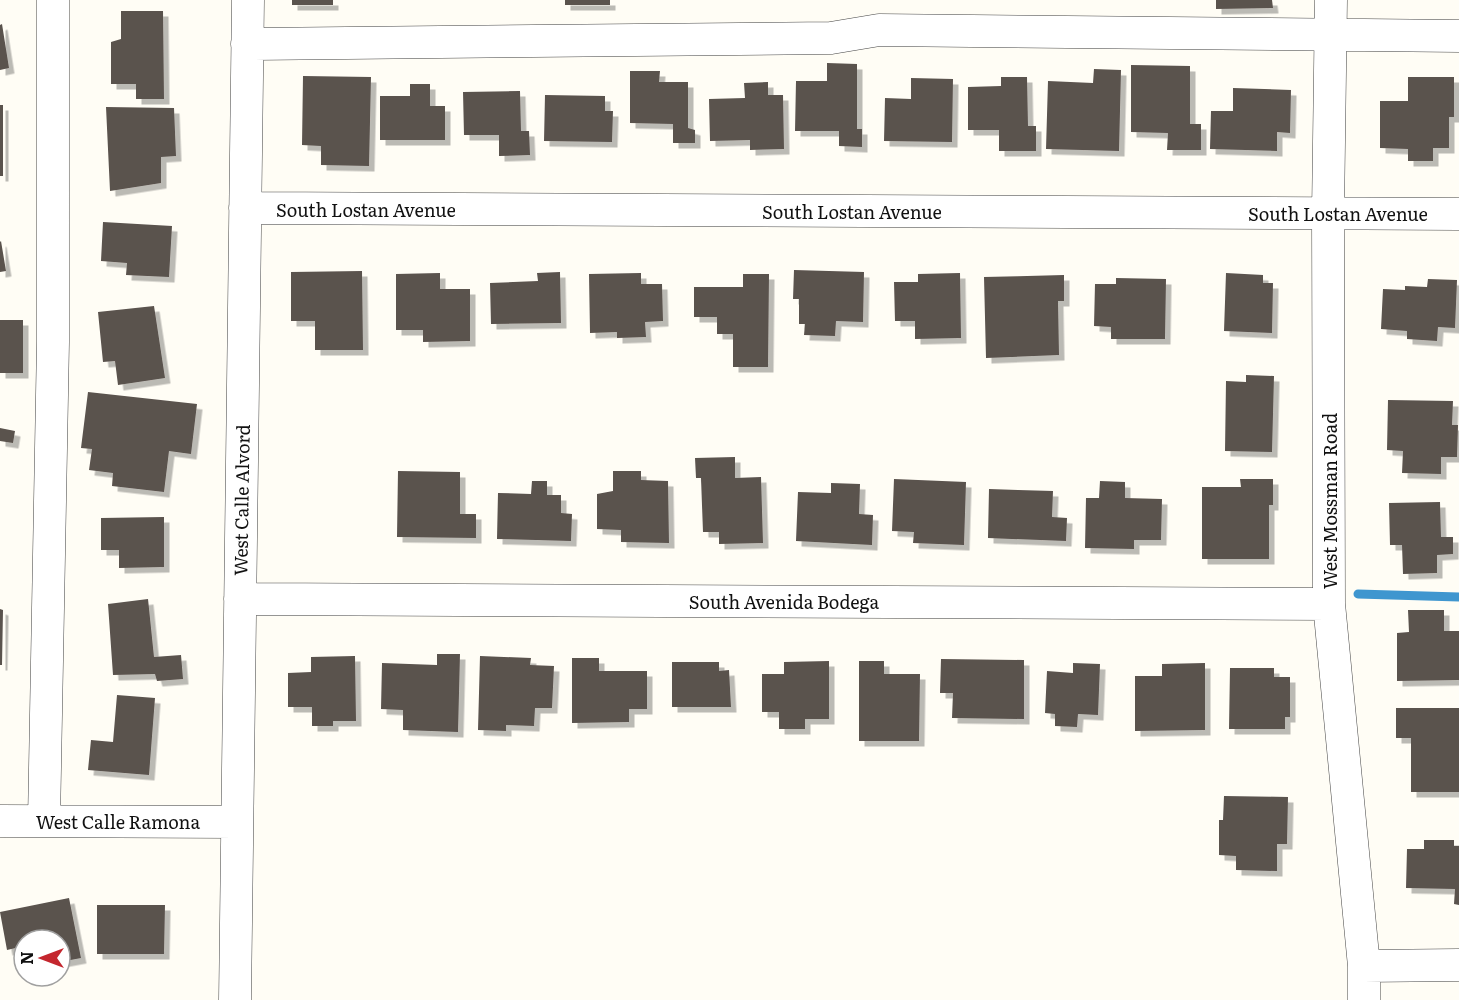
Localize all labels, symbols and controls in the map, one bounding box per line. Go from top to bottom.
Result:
street label: South Lostan Avenue [276,196,456,223]
street label: South Lostan Avenue [762,198,942,225]
street label: South Lostan Avenue [1248,200,1428,227]
street label: West Mossman Road [1316,413,1343,589]
street label: West Calle Alvord [226,424,256,576]
street label: South Avenida Bodega [689,588,879,615]
street label: West Calle Ramona [36,808,201,835]
north arrow [12,928,72,988]
text: N [14,951,38,965]

